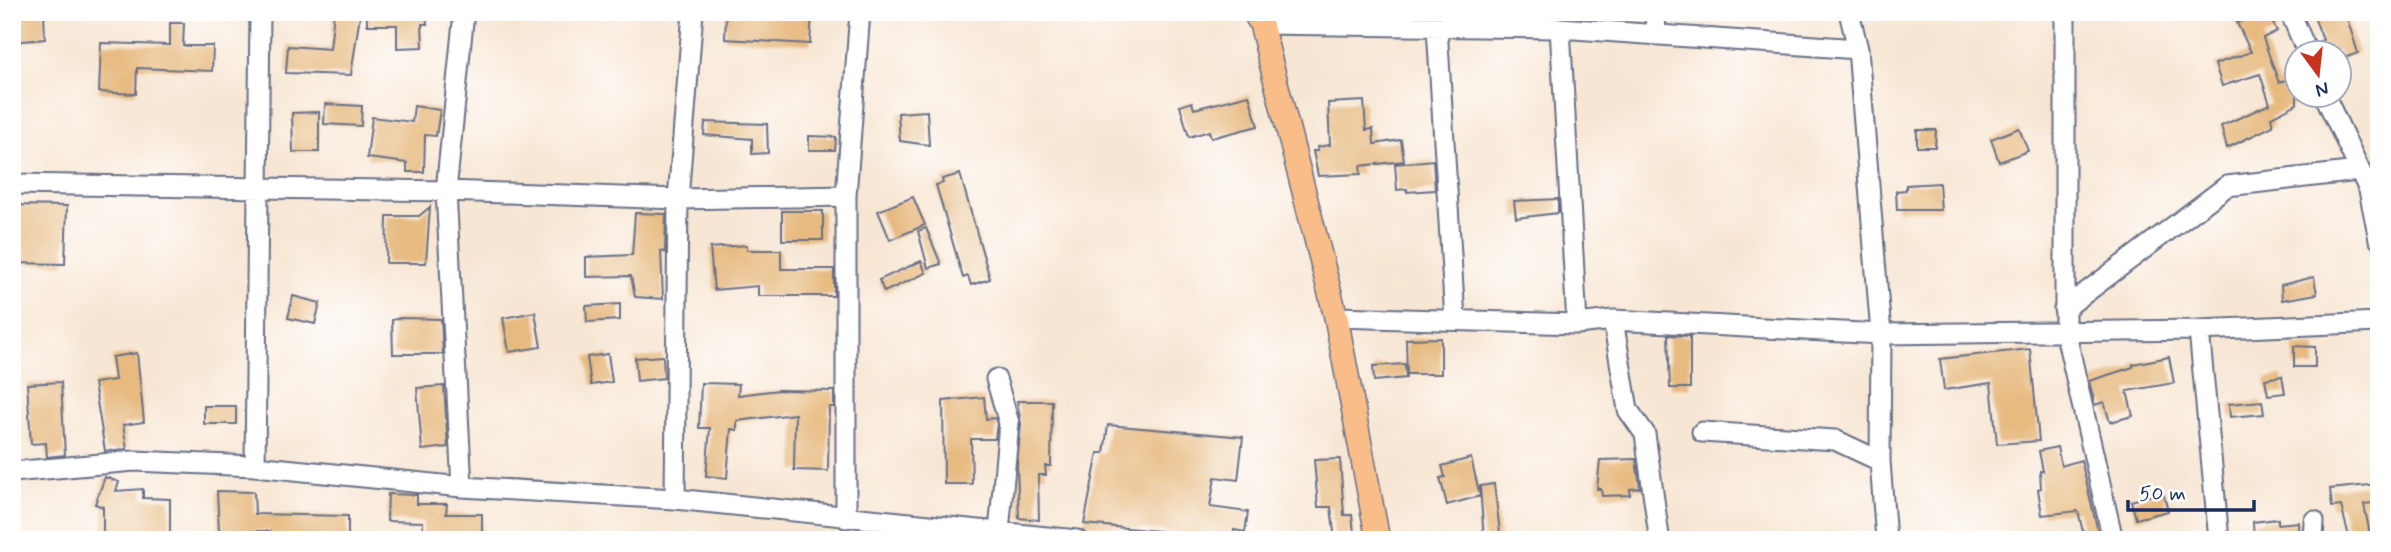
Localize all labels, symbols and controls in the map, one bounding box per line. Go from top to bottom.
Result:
north arrow [2282,38,2352,108]
text: N [2313,75,2331,103]
scale bar [2128,468,2254,512]
text: 50 m [2139,480,2186,508]

